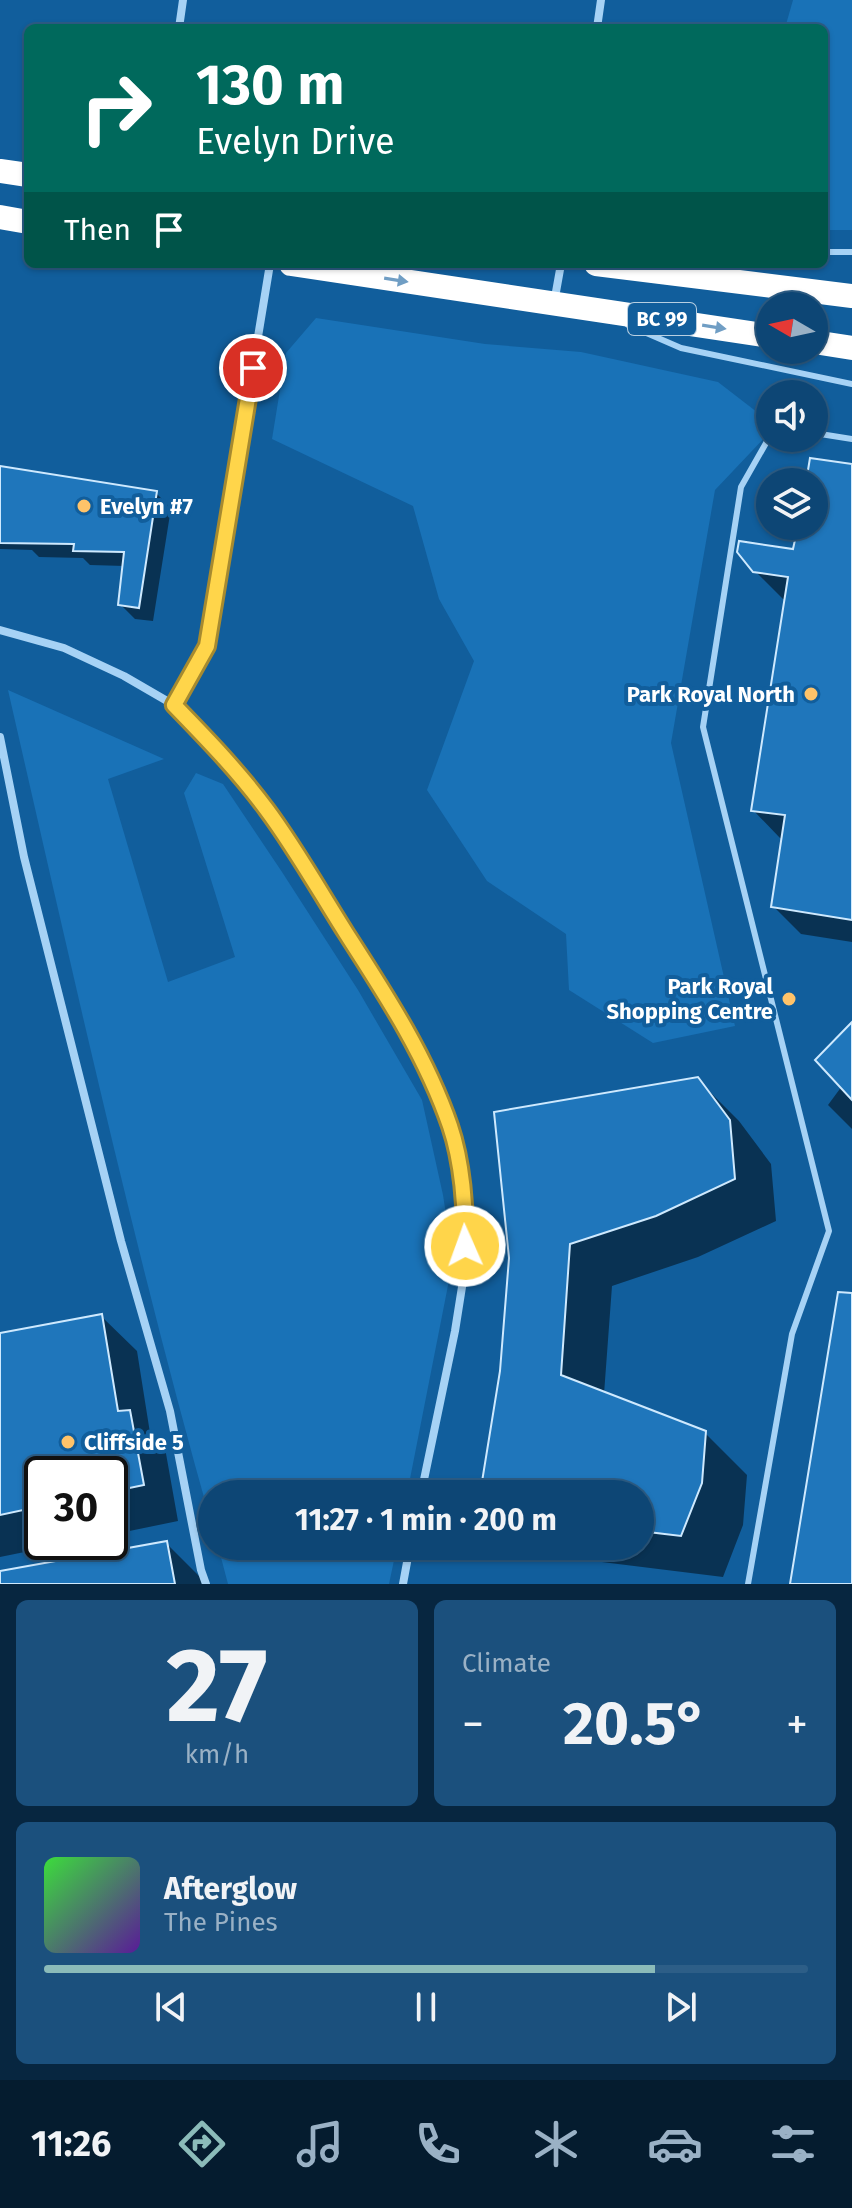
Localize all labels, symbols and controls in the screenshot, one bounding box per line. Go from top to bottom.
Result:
text: 130 m [196,52,344,119]
icon: right [64,56,168,160]
text: Evelyn Drive [196,120,395,164]
icon: arrive [147,208,191,252]
text: Then [64,212,131,248]
one-way arrow [384,274,409,287]
north arrow [756,292,828,364]
map controls [756,292,828,540]
road number: BC 99 [628,303,696,335]
one-way arrow [702,321,727,334]
pin [219,334,287,402]
icon: arrive [231,346,275,390]
button: sound [756,380,828,452]
button: layers [756,468,828,540]
place label: Evelyn #7 [100,493,193,520]
marker: Evelyn #7 [75,497,93,515]
place label: Park Royal North [627,681,795,708]
marker: Park Royal North [802,685,820,703]
place label: Park Royal Shopping Centre [607,973,773,1025]
marker: Park Royal Shopping Centre [780,990,798,1008]
position arrow [423,1204,507,1288]
place label: Cliffside 5 [84,1429,184,1456]
marker: Cliffside 5 [59,1433,77,1451]
speed limit sign: 30 [24,1456,128,1560]
text: 11:27 · 1 min · 200 m [295,1502,557,1538]
text: 27 [166,1624,268,1749]
text: Climate [462,1648,551,1679]
text: 20.5° [563,1688,707,1760]
text: − [462,1698,484,1751]
text: + [786,1698,808,1751]
text: km/h [185,1739,249,1770]
text: Afterglow [164,1871,297,1907]
text: The Pines [164,1907,278,1938]
icon: previous [149,1985,193,2029]
icon: pause [404,1985,448,2029]
icon: next [659,1985,703,2029]
icon: directions [174,2116,230,2172]
icon: music [292,2116,348,2172]
icon: phone [410,2116,466,2172]
icon: climate [528,2116,584,2172]
icon: car [647,2116,703,2172]
icon: filters [765,2116,821,2172]
text: 11:26 [31,2122,111,2166]

